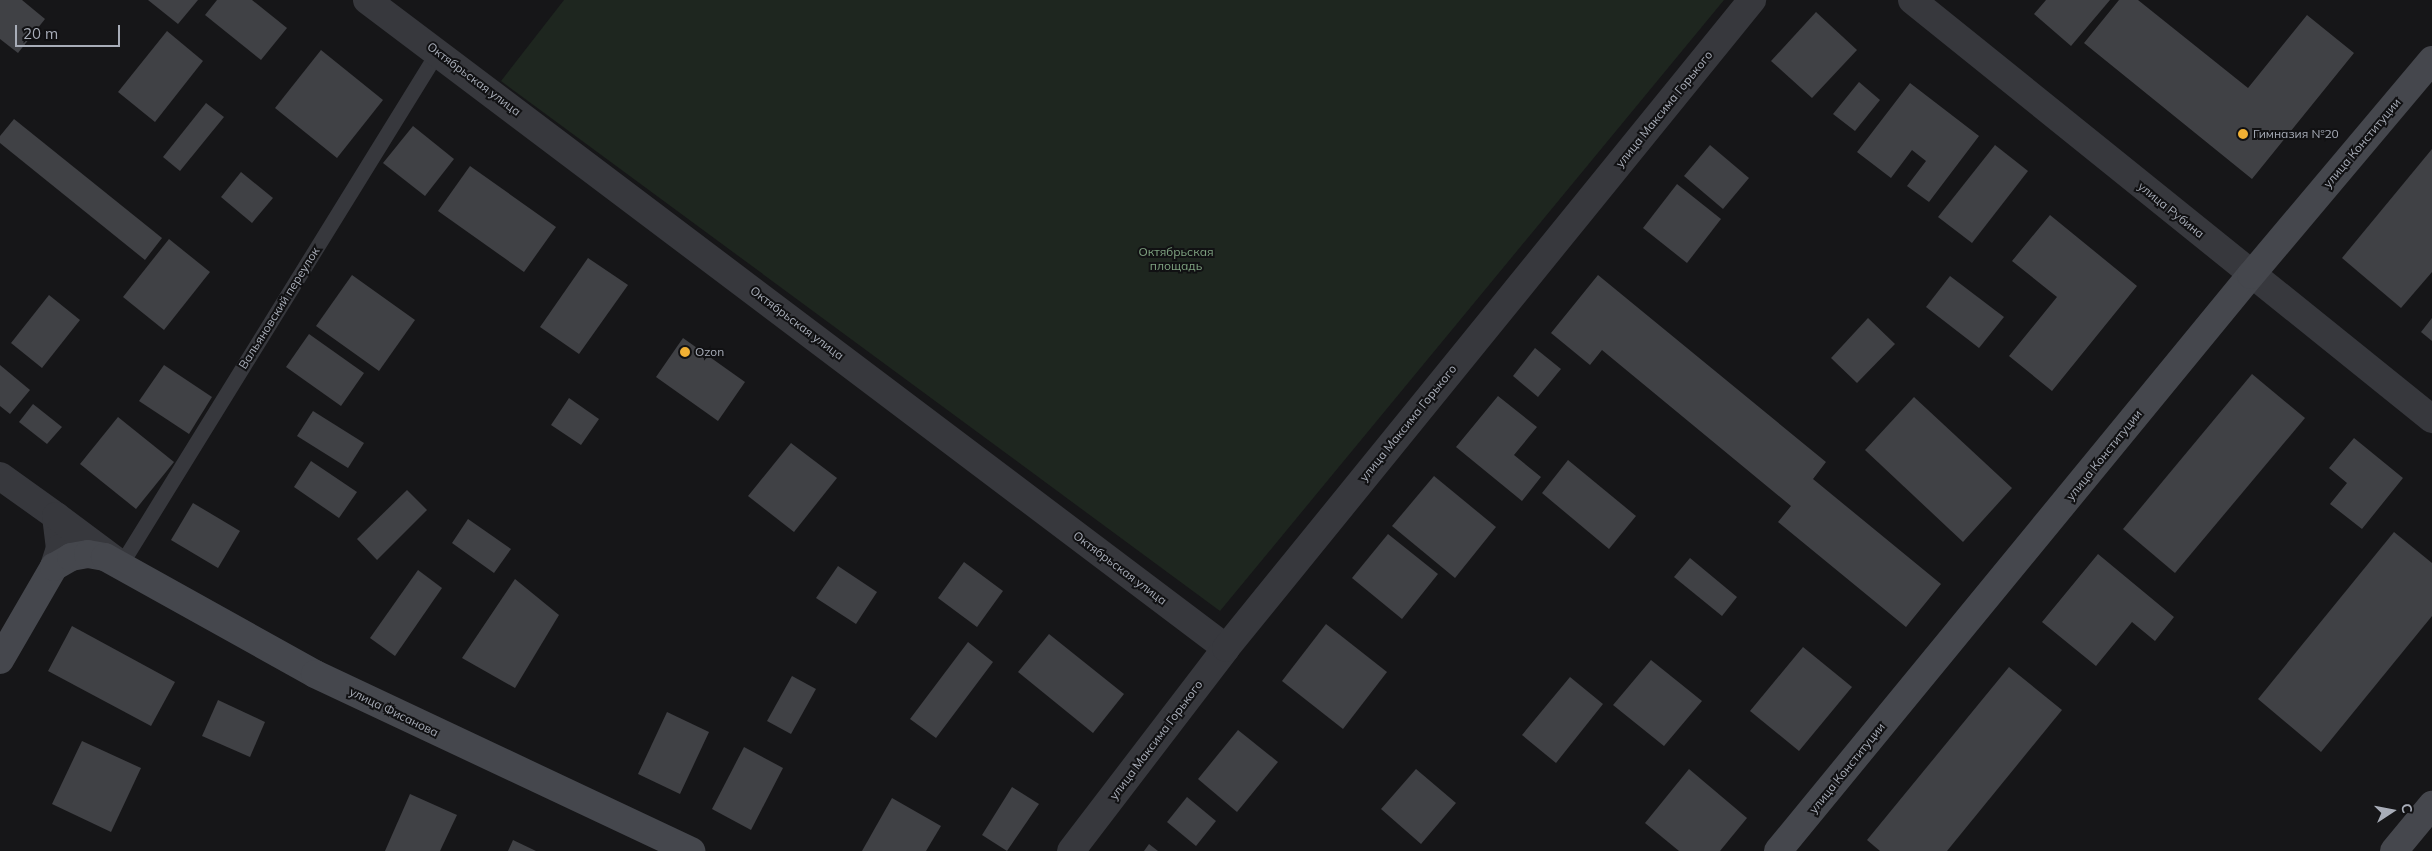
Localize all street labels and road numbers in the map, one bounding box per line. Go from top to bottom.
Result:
street label: Октябрьская улица [424,39,524,119]
street label: улица Максима Горького [1613,48,1715,170]
street label: улица Конституции [2320,95,2404,191]
street label: улица Рубина [2135,179,2207,241]
street label: Вальяновский переулок [236,244,322,372]
street label: Октябрьская улица [747,283,847,363]
street label: улица Максима Горького [1357,362,1459,484]
street label: улица Конституции [2063,407,2145,503]
street label: Октябрьская улица [1070,528,1170,608]
street label: улица Максима Горького [1106,677,1206,803]
street label: улица Фисанова [347,684,441,740]
street label: улица Конституции [1806,720,1888,816]

